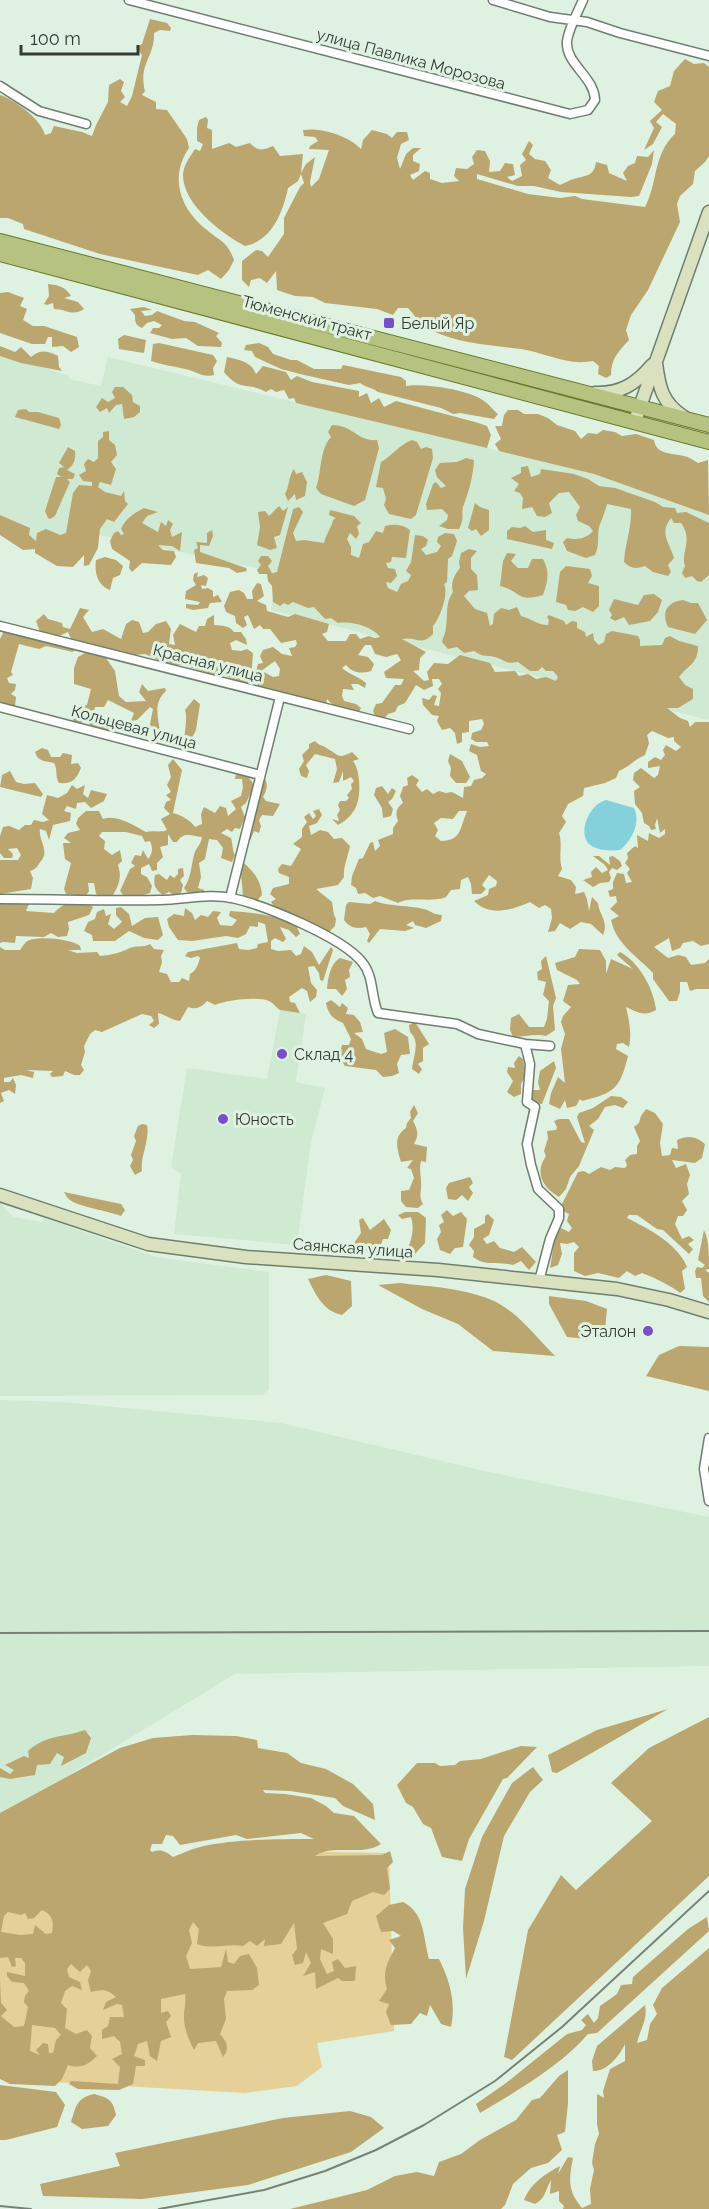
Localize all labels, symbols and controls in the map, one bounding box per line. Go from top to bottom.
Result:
scale bar [21,18,138,56]
street label: улица Павлика Морозова [314,25,508,93]
text: 100 m [30,28,81,49]
street label: Тюменский тракт [240,292,374,344]
place label: Белый Яр [401,314,475,333]
marker: Белый Яр [382,316,396,330]
street label: Красная улица [151,640,265,686]
street label: Кольцевая улица [69,701,199,753]
place label: Склад 4 [294,1045,353,1064]
marker: Склад 4 [275,1047,289,1061]
place label: Юность [235,1110,294,1129]
marker: Юность [216,1112,230,1126]
street label: Саянская улица [292,1234,414,1262]
place label: Эталон [580,1322,636,1341]
marker: Эталон [641,1324,655,1338]

